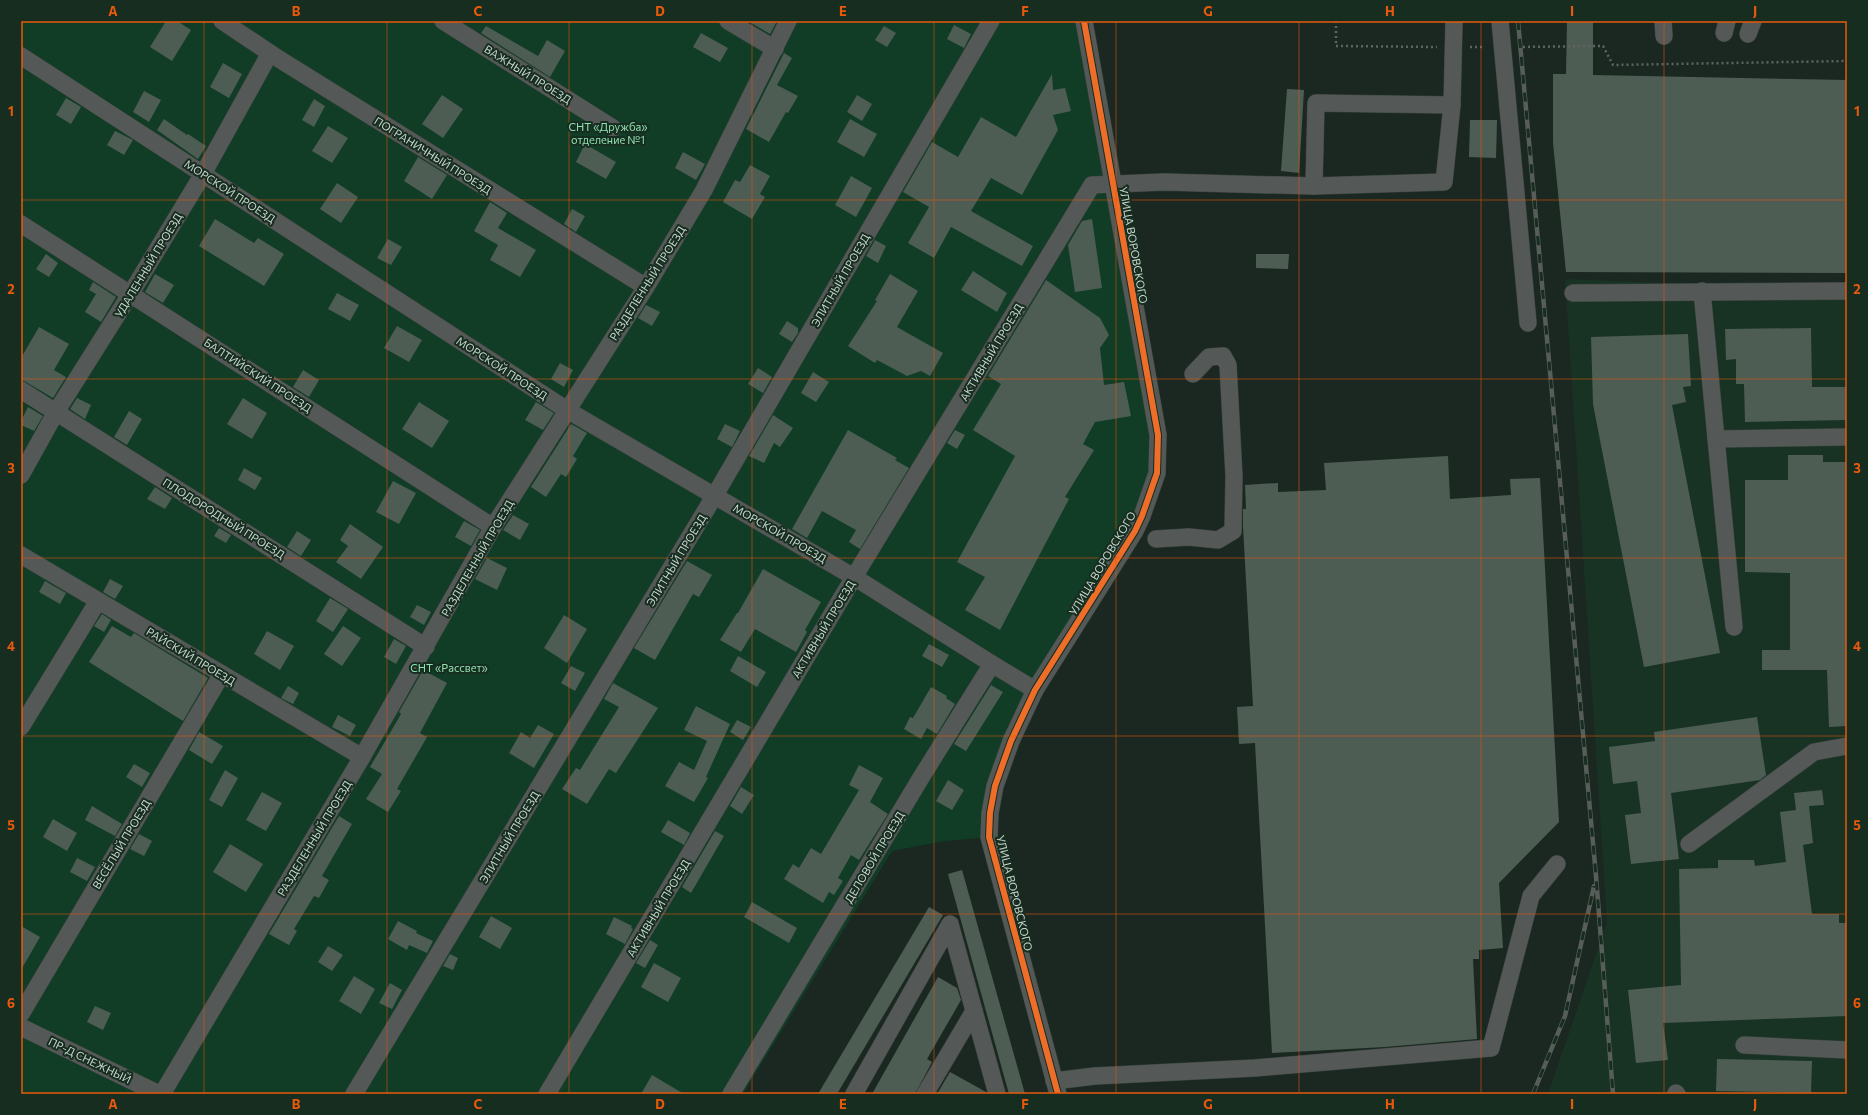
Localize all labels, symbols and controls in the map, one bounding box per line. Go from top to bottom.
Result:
text: A [108,3,118,19]
text: B [292,3,301,19]
text: C [474,3,483,19]
text: D [655,3,665,19]
text: E [839,3,847,19]
text: F [1021,3,1029,19]
text: G [1203,3,1213,19]
text: H [1385,3,1395,19]
text: I [1570,3,1574,19]
text: J [1753,3,1757,19]
street label: ВАЖНЫЙ ПРОЕЗД [482,41,575,106]
text: 1 [8,103,14,119]
text: 1 [1854,103,1860,119]
street label: ПОГРАНИЧНЫЙ ПРОЕЗД [372,113,495,197]
park label: СНТ «Дружба» отделение №1 [568,120,648,146]
street label: МОРСКОЙ ПРОЕЗД [182,156,279,225]
street label: УЛИЦА ВОРОВСКОГО [1117,185,1151,305]
street label: УДАЛЕННЫЙ ПРОЕЗД [111,210,185,320]
street label: РАЗДЕЛЕННЫЙ ПРОЕЗД [606,223,688,343]
street label: ЭЛИТНЫЙ ПРОЕЗД [807,230,872,329]
text: 2 [7,281,15,297]
text: 2 [1853,281,1861,297]
street label: АКТИВНЫЙ ПРОЕЗД [956,300,1025,403]
street label: МОРСКОЙ ПРОЕЗД [454,333,551,402]
street label: БАЛТИЙСКИЙ ПРОЕЗД [202,335,315,415]
text: 3 [7,460,15,476]
text: 3 [1853,460,1861,476]
street label: ПЛОДОРОДНЫЙ ПРОЕЗД [161,474,288,561]
street label: РАЗДЕЛЕННЫЙ ПРОЕЗД [437,497,516,619]
street label: МОРСКОЙ ПРОЕЗД [731,500,830,565]
street label: УЛИЦА ВОРОВСКОГО [1066,509,1138,617]
street label: ЭЛИТНЫЙ ПРОЕЗД [643,511,709,608]
street label: АКТИВНЫЙ ПРОЕЗД [788,577,857,680]
street label: РАЙСКИЙ ПРОЕЗД [144,623,239,688]
text: 4 [7,638,15,654]
text: 4 [1853,638,1861,654]
park label: СНТ «Рассвет» [410,661,488,674]
street label: РАЗДЕЛЕННЫЙ ПРОЕЗД [273,777,354,898]
street label: ЭЛИТНЫЙ ПРОЕЗД [476,788,542,885]
street label: ВЕСЁЛЫЙ ПРОЕЗД [88,796,153,891]
street label: ДЕЛОВОЙ ПРОЕЗД [841,808,907,905]
text: 5 [7,817,15,833]
text: 5 [1853,817,1861,833]
street label: УЛИЦА ВОРОВСКОГО [994,834,1036,952]
street label: АКТИВНЫЙ ПРОЕЗД [623,856,692,959]
text: 6 [7,995,15,1011]
text: 6 [1853,995,1861,1011]
street label: ПР-Д СНЕЖНЫЙ [47,1033,134,1086]
text: A [108,1096,118,1112]
text: B [292,1096,301,1112]
text: C [474,1096,483,1112]
text: D [655,1096,665,1112]
text: E [839,1096,847,1112]
text: F [1021,1096,1029,1112]
text: G [1203,1096,1213,1112]
text: H [1385,1096,1395,1112]
text: I [1570,1096,1574,1112]
text: J [1753,1096,1757,1112]

